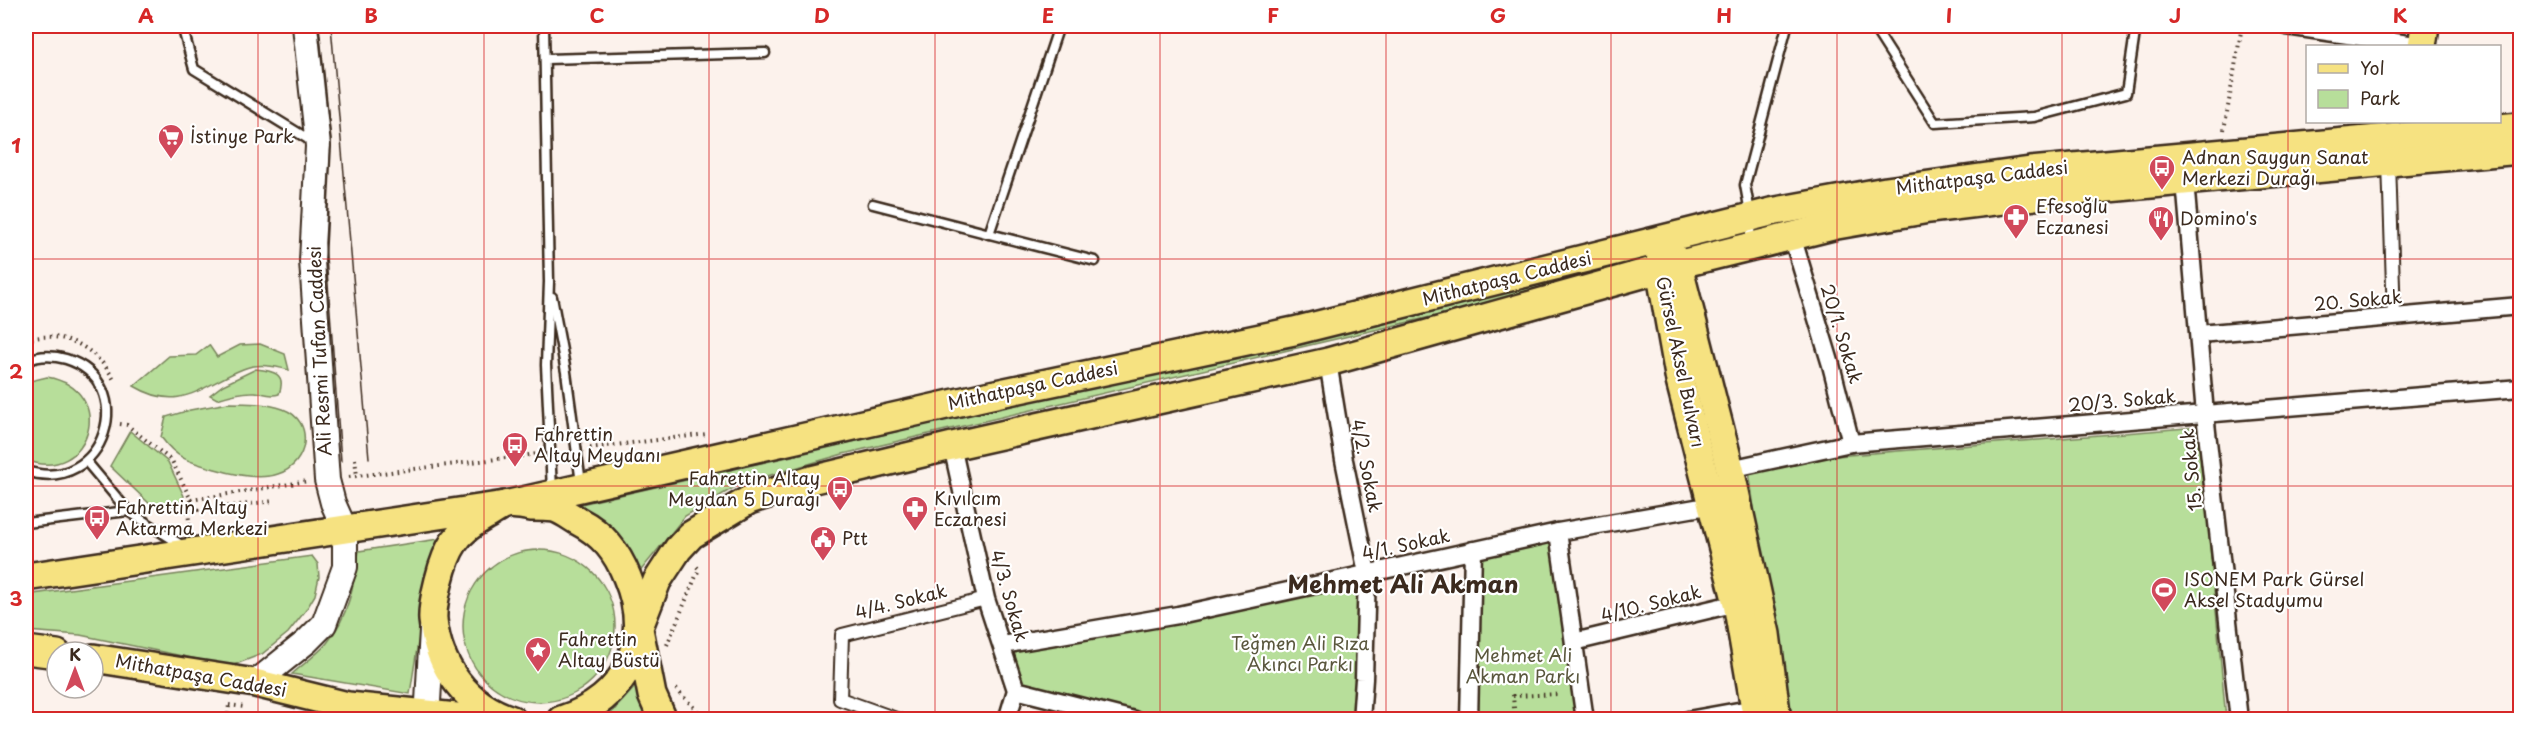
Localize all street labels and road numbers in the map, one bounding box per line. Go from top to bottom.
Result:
street label: Mithatpaşa Caddesi [1894,153,2070,200]
street label: Mithatpaşa Caddesi [1419,243,1594,312]
street label: Ali Resmi Tufan Caddesi [300,245,337,457]
street label: Gürsel Aksel Bulvarı [1650,274,1713,450]
street label: 20/1. Sokak [1814,280,1870,387]
street label: 20. Sokak [2313,282,2403,317]
street label: Mithatpaşa Caddesi [945,353,1120,416]
street label: 20/3. Sokak [2067,381,2177,418]
street label: 4/2. Sokak [1345,417,1390,515]
street label: 15. Sokak [2173,428,2208,513]
street label: 4/1. Sokak [1359,521,1452,566]
street label: 4/3. Sokak [984,546,1036,645]
street label: 4/4. Sokak [852,576,949,625]
street label: 4/10. Sokak [1598,577,1704,628]
street label: Mithatpaşa Caddesi [114,646,289,703]

